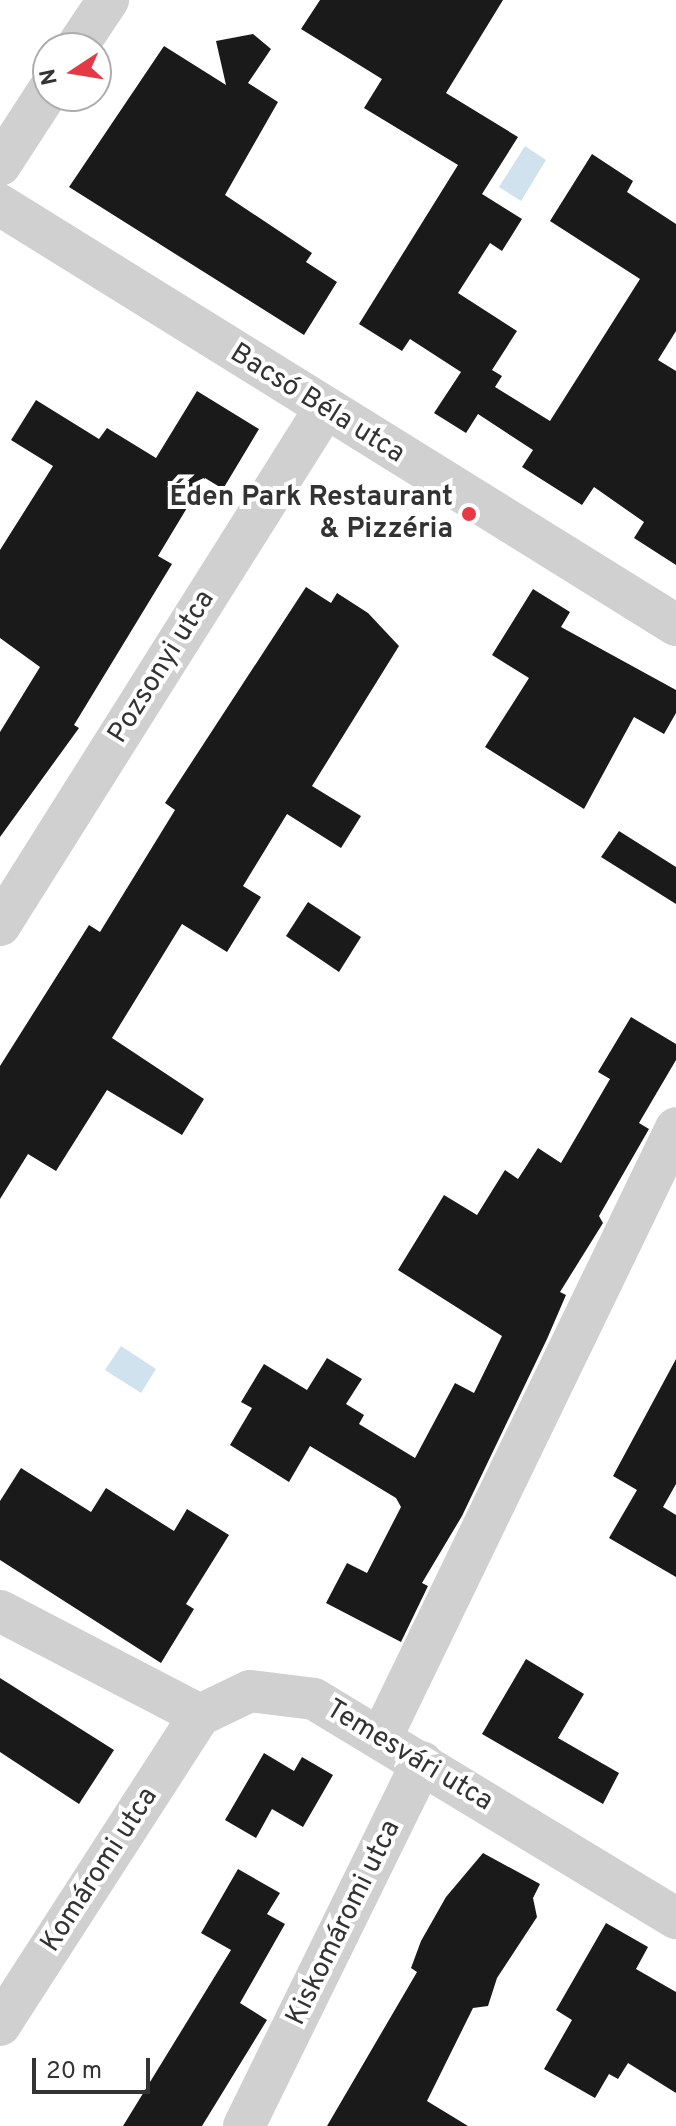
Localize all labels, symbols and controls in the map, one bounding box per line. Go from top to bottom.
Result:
north arrow [32,32,112,112]
text: N [35,66,65,87]
street label: Bacsó Béla utca [224,337,410,471]
place label: Éden Park Restaurant & Pizzéria [169,481,453,547]
marker: Éden Park Restaurant & Pizzéria [460,505,478,523]
street label: Pozsonyi utca [102,584,222,750]
street label: Temesvári utca [319,1693,499,1819]
street label: Komáromi utca [34,1781,166,1959]
street label: Kiskomáromi utca [280,1815,408,2031]
scale bar [36,2042,154,2092]
text: 20 m [46,2057,102,2087]

